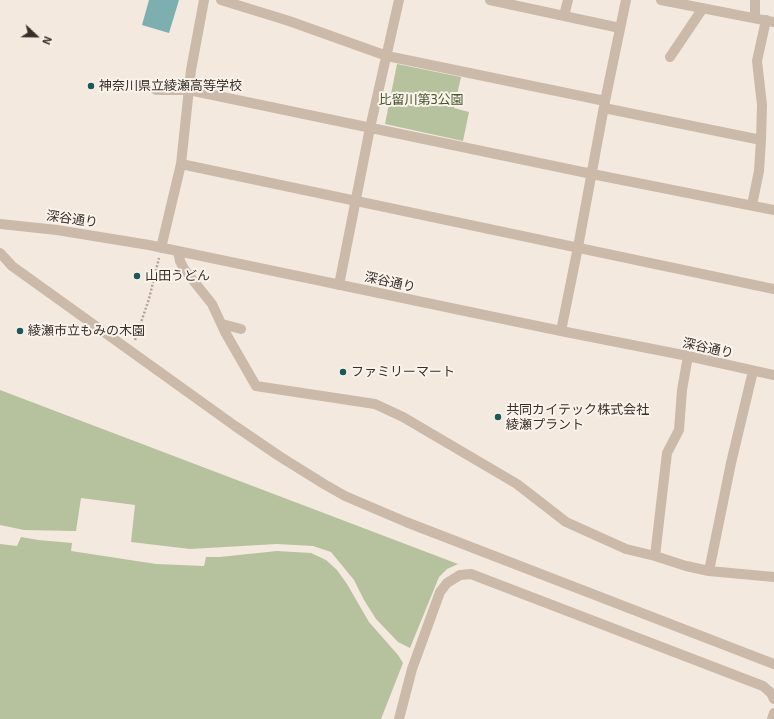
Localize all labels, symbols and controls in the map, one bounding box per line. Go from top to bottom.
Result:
north arrow [16,16,56,56]
text: N [40,35,55,47]
place label: 神奈川県立綾瀬高等学校 [99,78,242,94]
marker: 神奈川県立綾瀬高等学校 [86,81,96,91]
park label: 比留川第3公園 [378,92,464,108]
street label: 深谷通り [45,208,99,230]
place label: 山田うどん [145,268,210,284]
street label: 深谷通り [363,269,417,295]
marker: 山田うどん [132,271,142,281]
place label: 綾瀬市立もみの木園 [28,323,145,339]
marker: 綾瀬市立もみの木園 [15,326,25,336]
street label: 深谷通り [681,335,735,361]
place label: ファミリーマート [351,364,455,380]
marker: ファミリーマート [338,367,348,377]
place label: 共同カイテック株式会社 綾瀬プラント [506,402,649,433]
marker: 共同カイテック株式会社 綾瀬プラント [493,412,503,422]

